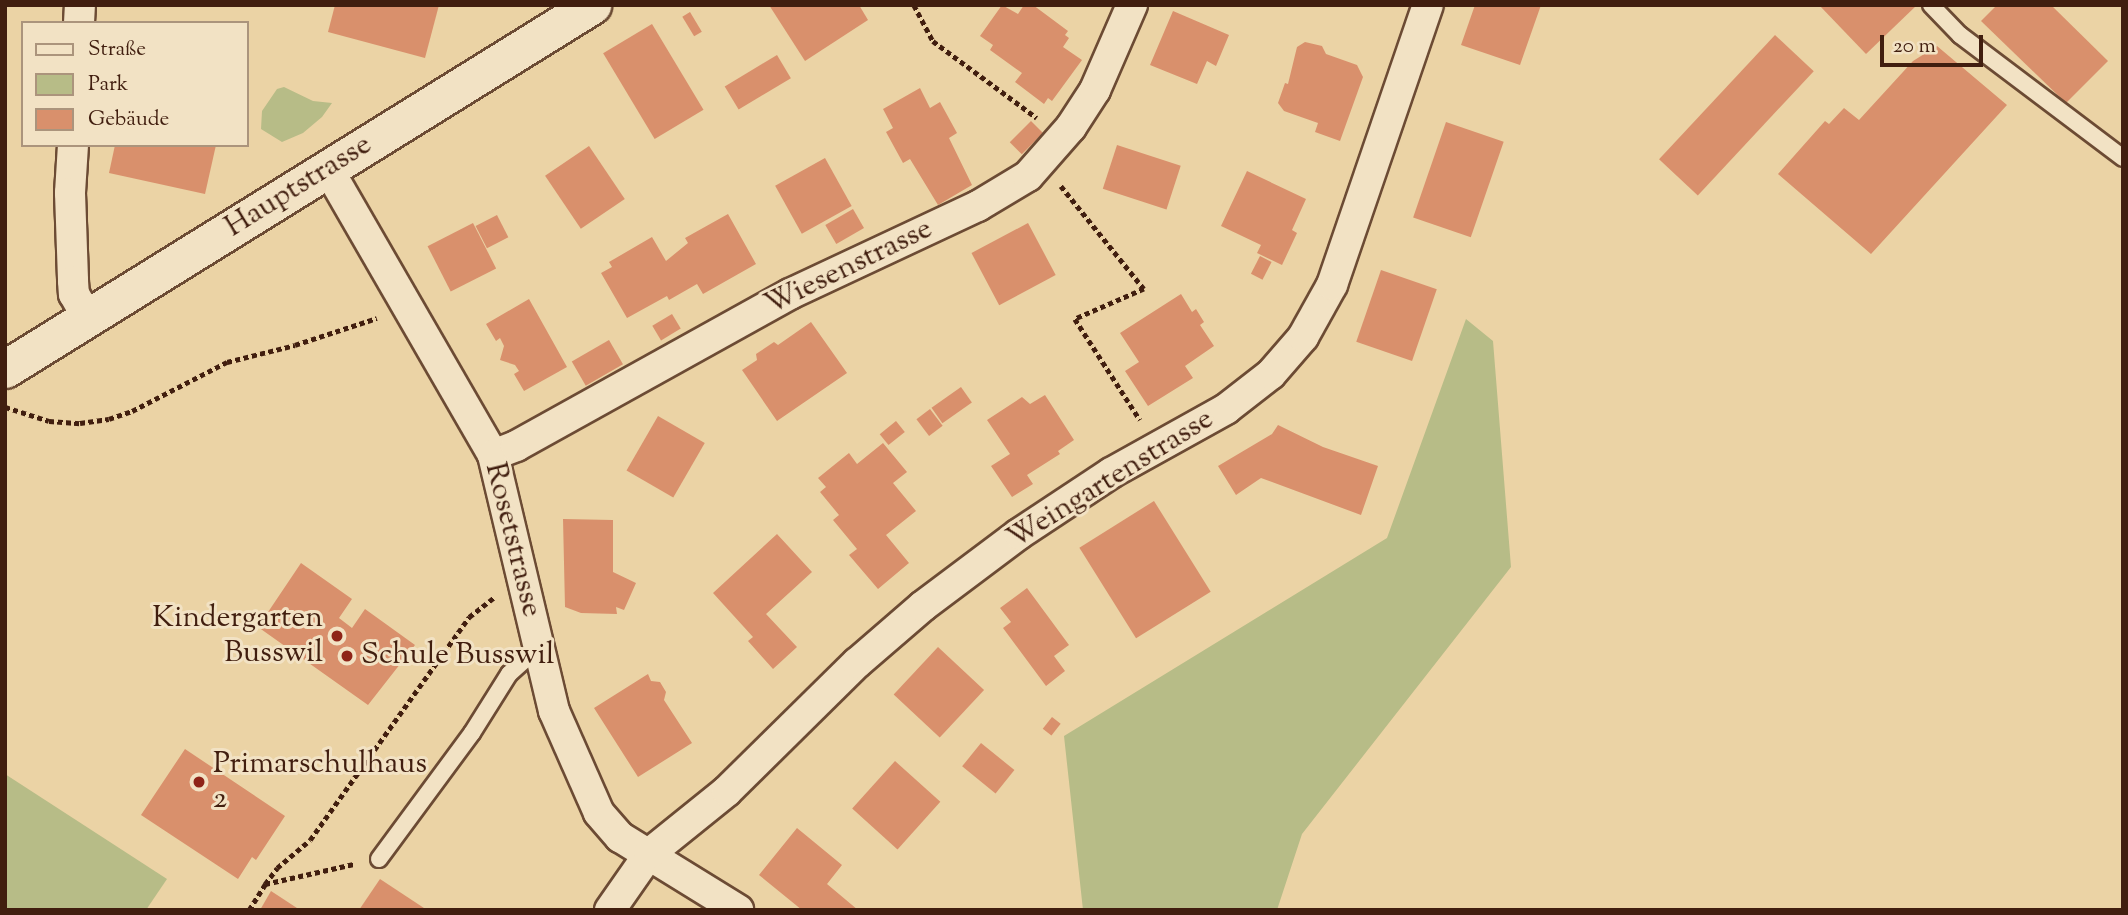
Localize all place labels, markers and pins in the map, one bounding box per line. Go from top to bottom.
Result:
place label: Kindergarten Busswil [152,601,323,672]
marker: Kindergarten Busswil [329,628,345,644]
place label: Schule Busswil [361,638,554,674]
marker: Schule Busswil [339,648,355,664]
place label: Primarschulhaus 2 [213,747,427,818]
marker: Primarschulhaus 2 [191,774,207,790]

